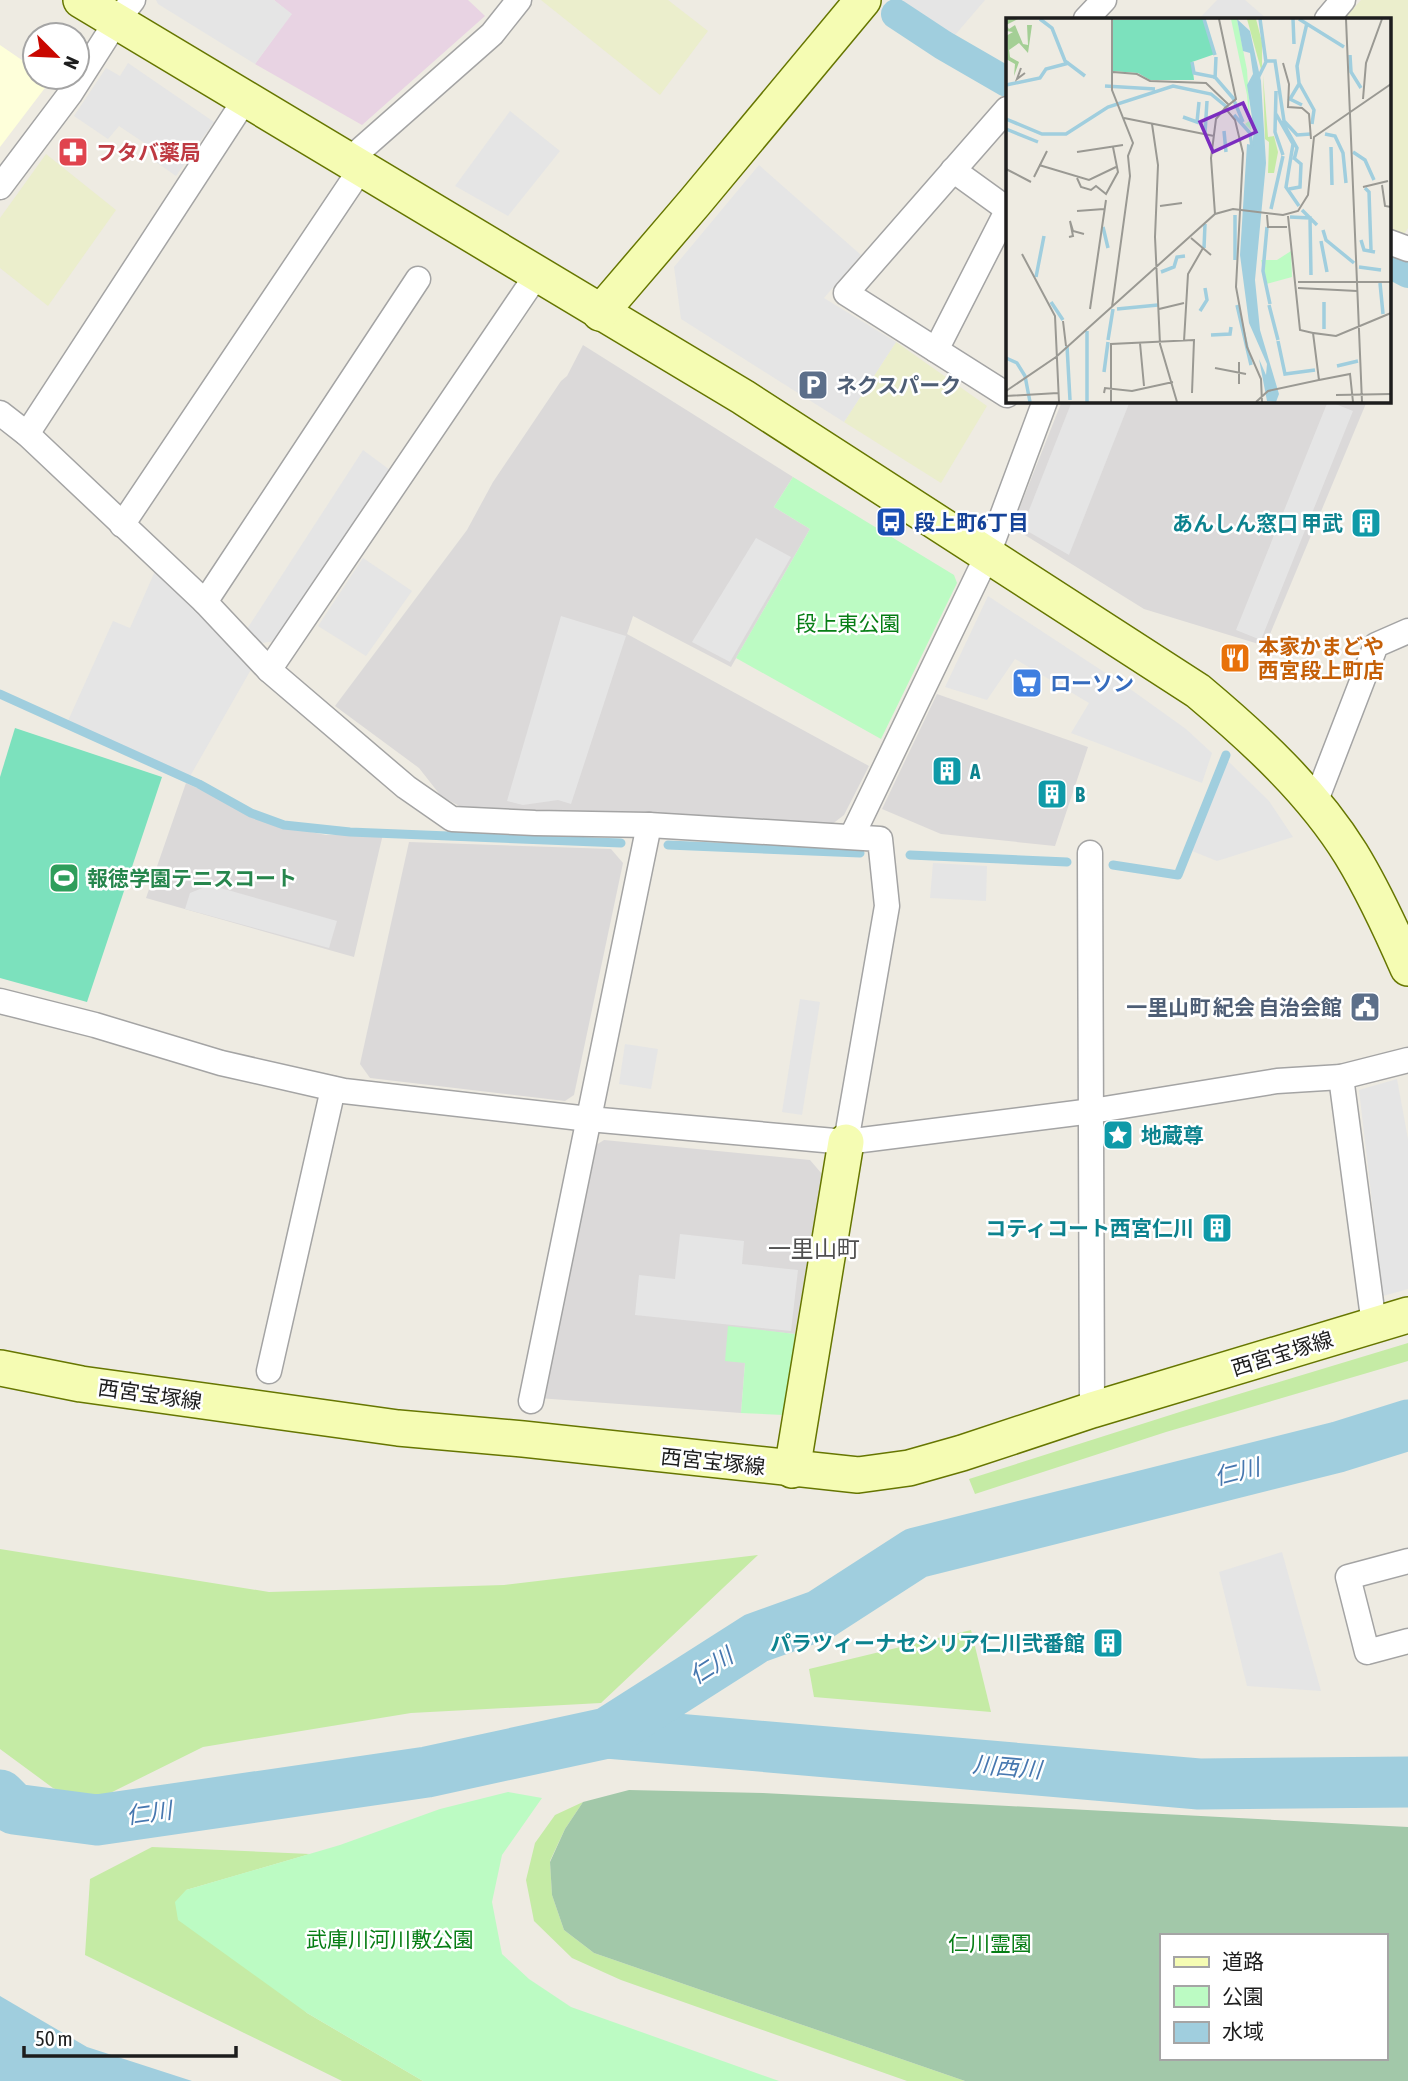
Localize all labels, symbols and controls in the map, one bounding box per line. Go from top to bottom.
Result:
inset map [1006,18,1390,402]
north arrow [21,21,91,91]
text: N [59,53,84,73]
pharmacy icon: フタバ薬局 [56,135,90,169]
place label: フタバ薬局 [96,140,201,164]
parking icon: ネクスパーク [796,368,830,402]
place label: ネクスパーク [836,373,961,397]
bus stop icon: 段上町6丁目 [874,505,908,539]
building icon: あんしん窓口 甲武 [1349,506,1383,540]
place label: 段上町6丁目 [914,510,1029,534]
place label: あんしん窓口 甲武 [1172,511,1343,535]
park label: 段上東公園 [796,611,901,635]
place label: 本家かまどや 西宮段上町店 [1258,634,1384,682]
restaurant icon: 本家かまどや 西宮段上町店 [1218,641,1252,675]
supermarket icon: ローソン [1010,666,1044,700]
place label: ローソン [1050,671,1134,695]
building icon: A [930,754,964,788]
place label: A [969,759,981,783]
building icon: B [1035,777,1069,811]
place label: B [1075,782,1085,806]
sports icon: 報徳学園テニスコート [47,861,81,895]
place label: 報徳学園テニスコート [87,866,297,890]
public building icon: 一里山町 紀会 自治会館 [1348,990,1382,1024]
place label: 一里山町 紀会 自治会館 [1126,995,1342,1019]
place icon: 地蔵尊 [1101,1118,1135,1152]
place label: 地蔵尊 [1141,1123,1204,1147]
building icon: コティコート西宮仁川 [1200,1211,1234,1245]
place label: コティコート西宮仁川 [985,1216,1194,1240]
district label: 一里山町 [768,1236,860,1262]
street label: 西宮宝塚線 [1228,1326,1336,1380]
street label: 西宮宝塚線 [96,1375,204,1413]
street label: 西宮宝塚線 [660,1444,766,1478]
water label: 仁川 [1212,1453,1265,1490]
building icon: パラツィーナセシリア仁川弐番館 [1091,1626,1125,1660]
place label: パラツィーナセシリア仁川弐番館 [770,1631,1085,1655]
water label: 仁川 [685,1641,740,1689]
water label: 川西川 [971,1751,1045,1783]
water label: 仁川 [124,1797,177,1829]
park label: 武庫川河川敷公園 [306,1927,474,1951]
park label: 仁川霊園 [948,1931,1032,1955]
legend [1160,1934,1387,2060]
text: 道路 [1222,1949,1264,1973]
text: 公園 [1222,1984,1264,2008]
scale bar [24,2014,236,2058]
text: 水域 [1222,2019,1264,2043]
text: 50 m [35,2026,73,2050]

